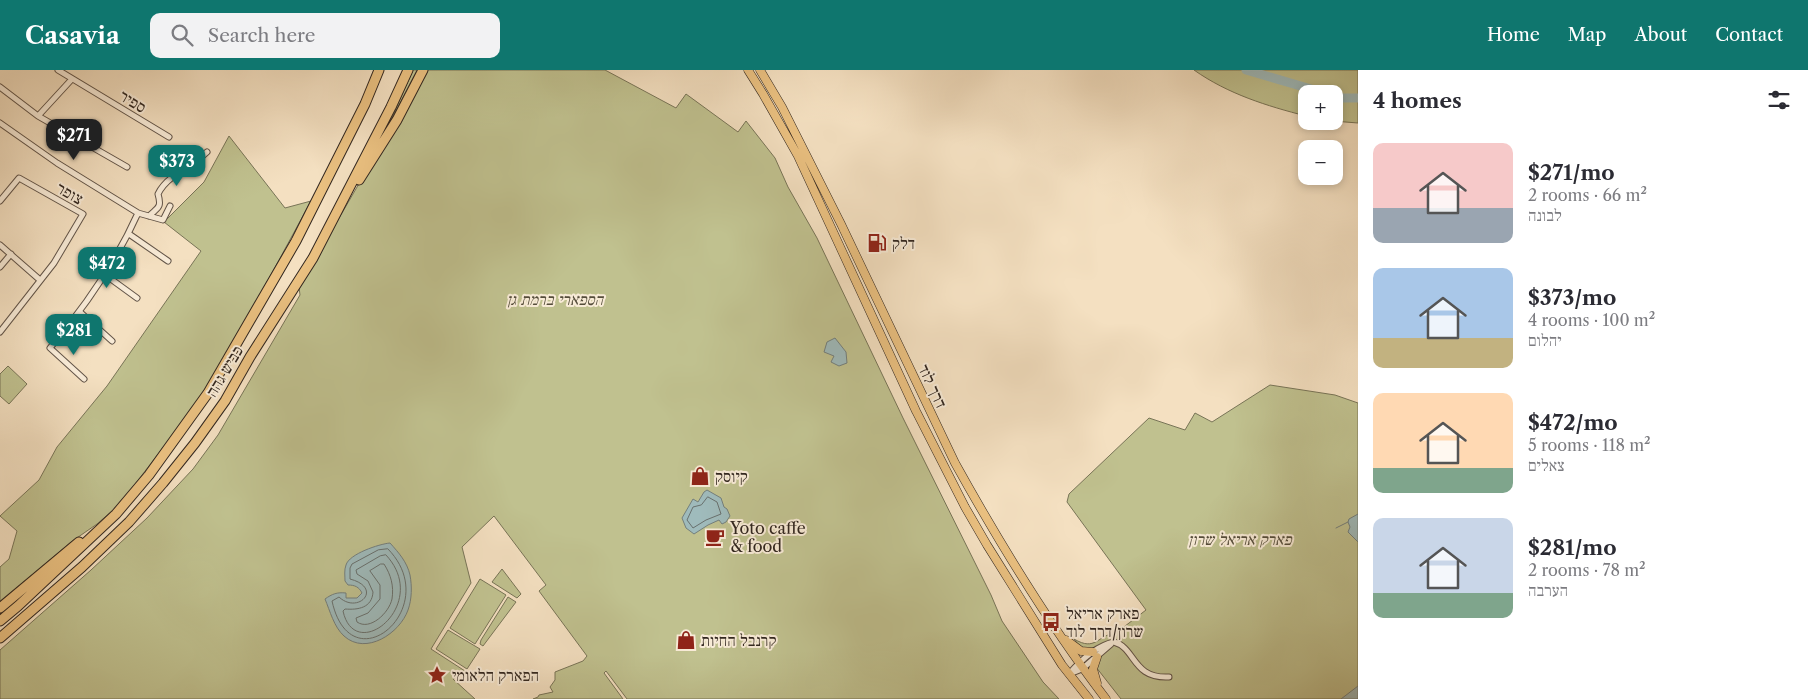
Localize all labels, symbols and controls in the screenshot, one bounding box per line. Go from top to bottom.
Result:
search box [150,13,500,58]
text: Casavia [25,21,120,50]
icon: search [168,21,196,49]
text: Search here [208,24,315,47]
text: Home [1487,24,1540,46]
text: Map [1568,24,1606,46]
text: About [1634,24,1687,46]
text: Contact [1715,24,1783,46]
street label: ספיר [116,85,150,117]
map controls [1298,85,1343,185]
button: + [1298,85,1343,130]
icon: filters [1765,86,1793,114]
text: 4 homes [1373,88,1462,113]
pin: $271 [44,118,104,161]
text: $271 [57,125,91,145]
button: − [1298,140,1343,185]
pin: $373 [147,144,207,187]
text: $373 [159,151,195,171]
text: $271/mo [1528,160,1615,185]
icon: home [1413,163,1473,223]
street label: צופר [53,177,87,209]
text: 2 rooms · 66 m² [1528,185,1647,205]
text: לבונה [1528,205,1562,225]
fuel station icon: דלק [866,232,888,254]
place label: דלק [892,233,915,253]
pin: $472 [77,246,137,289]
text: $472 [89,253,125,273]
text: $373/mo [1528,285,1616,310]
icon: home [1413,288,1473,348]
park label: הספארי ברמת גן [507,289,605,309]
text: 4 rooms · 100 m² [1528,310,1655,330]
pin: $281 [44,314,104,356]
text: $281 [56,320,92,340]
text: יהלום [1528,330,1562,350]
street label: כביש גהה [201,342,247,400]
street label: דרך לוד [914,361,952,411]
text: $472/mo [1528,410,1618,435]
icon: home [1413,413,1473,473]
text: 5 rooms · 118 m² [1528,435,1651,455]
text: צאלים [1528,455,1565,475]
shop icon: קיוסק [689,465,711,487]
place label: קיוסק [715,466,748,486]
place label: Yoto caffe & food [729,518,806,556]
cafe icon: Yoto caffe & food [704,526,726,548]
park label: פארק אריאל שרון [1188,529,1293,549]
text: $281/mo [1528,535,1617,560]
icon: home [1413,538,1473,598]
text: 2 rooms · 78 m² [1528,560,1646,580]
text: הערבה [1528,580,1568,600]
place label: פארק אריאל שרון/דרך לוד [1066,603,1143,641]
bus stop icon: פארק אריאל שרון/דרך לוד [1040,611,1062,633]
shop icon: קרנבל החיות [675,629,697,651]
place label: קרנבל החיות [701,630,777,650]
place icon: הפארק הלאומי [426,664,448,686]
place label: הפארק הלאומי [452,665,539,685]

